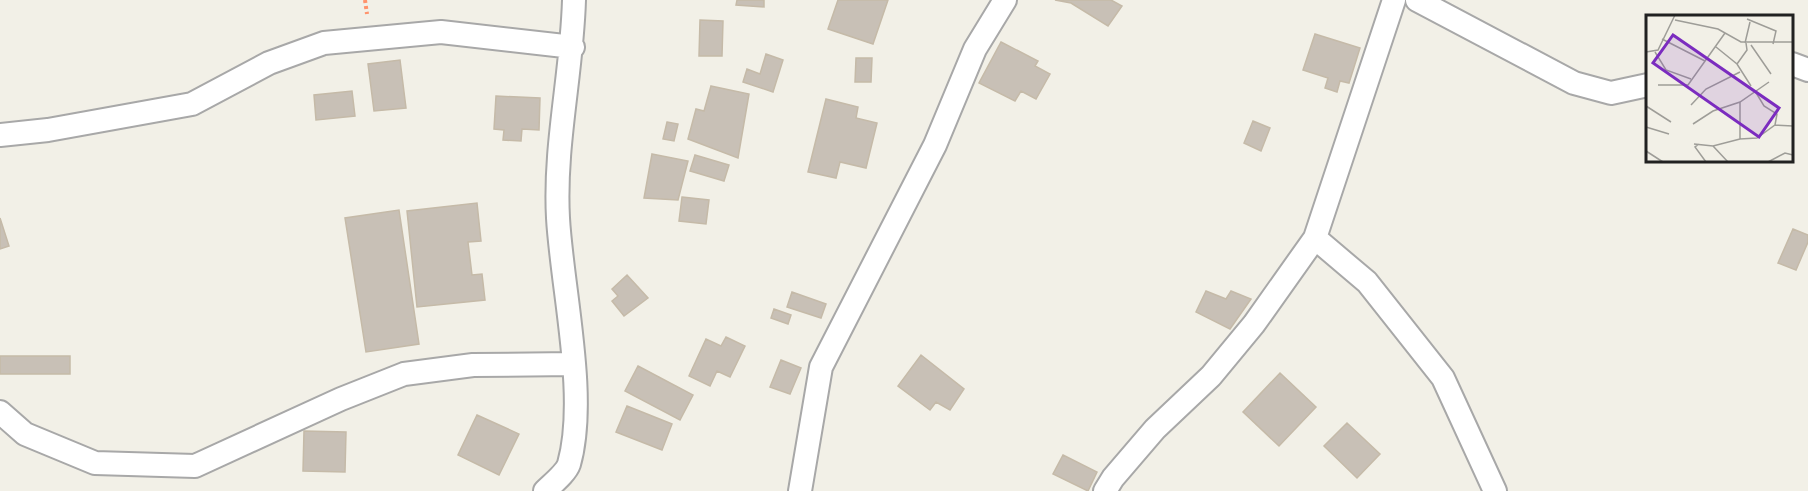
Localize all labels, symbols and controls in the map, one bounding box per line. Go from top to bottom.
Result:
inset map [1646,15,1793,162]

